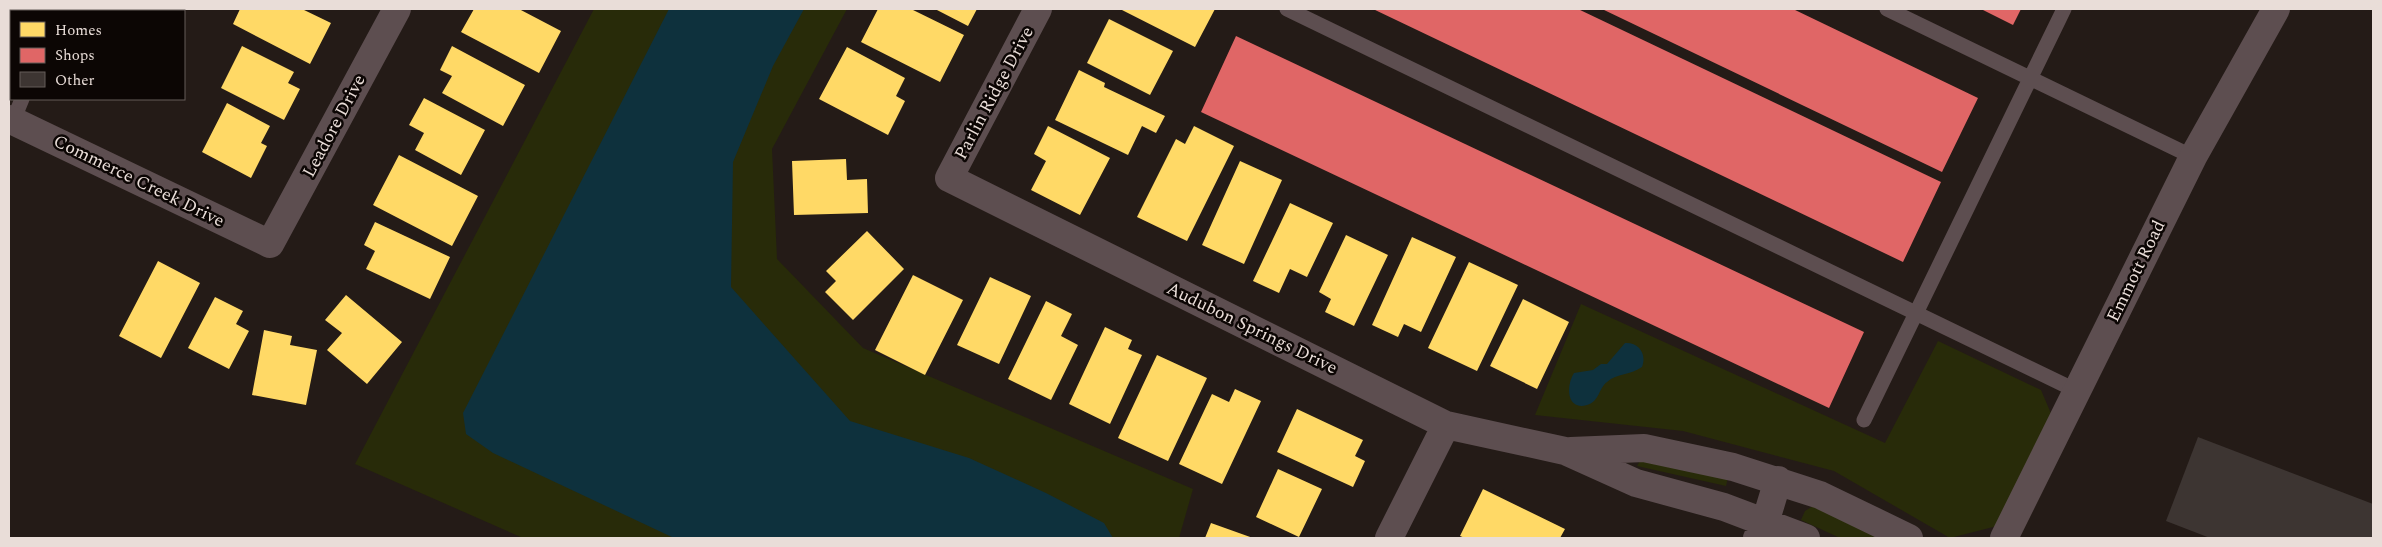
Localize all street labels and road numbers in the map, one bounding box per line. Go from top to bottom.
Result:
street label: Parlin Ridge Drive [947,22,1041,164]
street label: Leadore Drive [296,70,372,182]
street label: Commerce Creek Drive [49,128,229,234]
street label: Emmott Road [2100,216,2172,326]
street label: Audubon Springs Drive [1162,275,1342,381]

